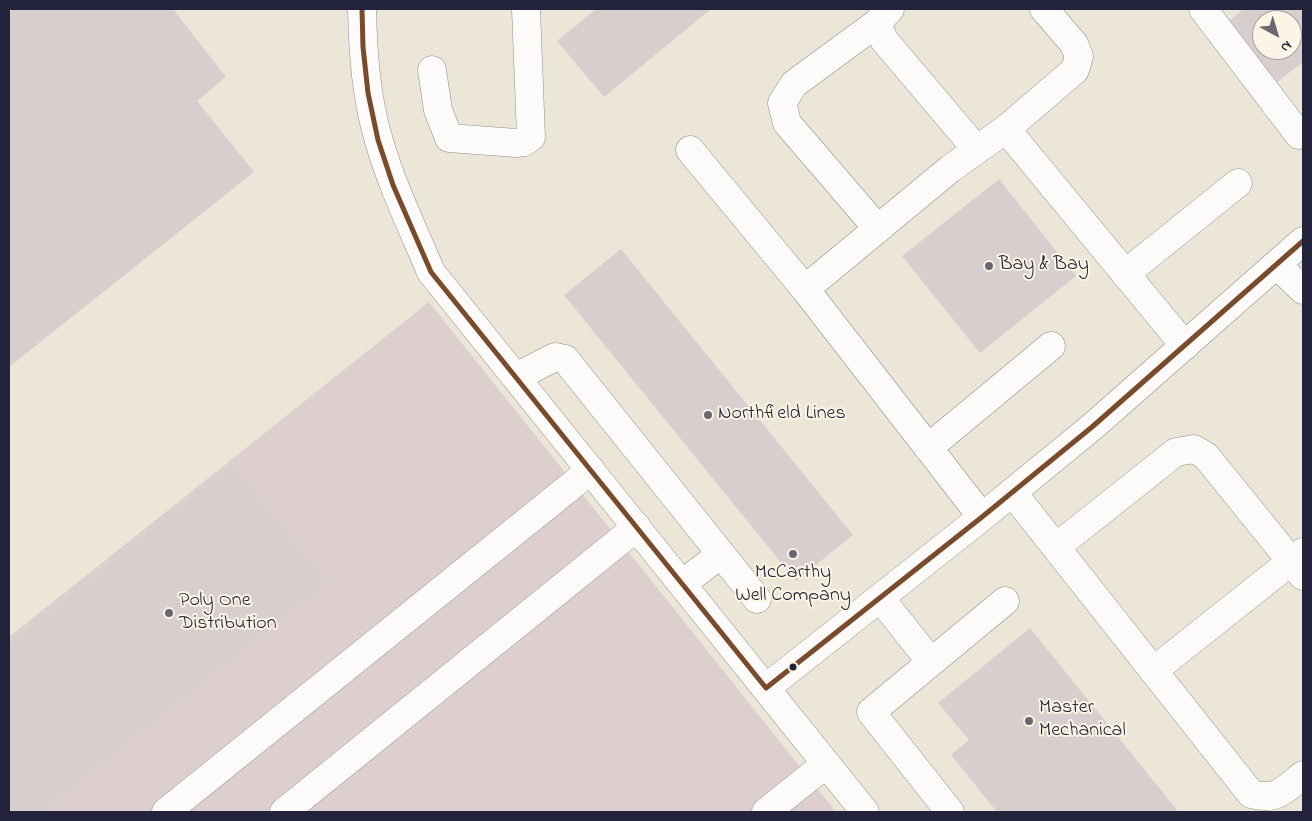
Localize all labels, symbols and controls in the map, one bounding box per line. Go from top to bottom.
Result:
north arrow [1252,10,1302,60]
text: N [1276,35,1296,57]
place label: Bay & Bay [999,254,1089,278]
marker: Bay & Bay [983,260,995,272]
place label: Northfield Lines [718,403,846,427]
marker: Northfield Lines [702,409,714,421]
marker: McCarthy Well Company [787,548,799,560]
place label: McCarthy Well Company [735,562,851,609]
place label: Poly One Distribution [179,590,276,637]
marker: Poly One Distribution [163,607,175,619]
unlabelled marker [788,662,798,672]
place label: Master Mechanical [1039,697,1126,744]
marker: Master Mechanical [1023,715,1035,727]

